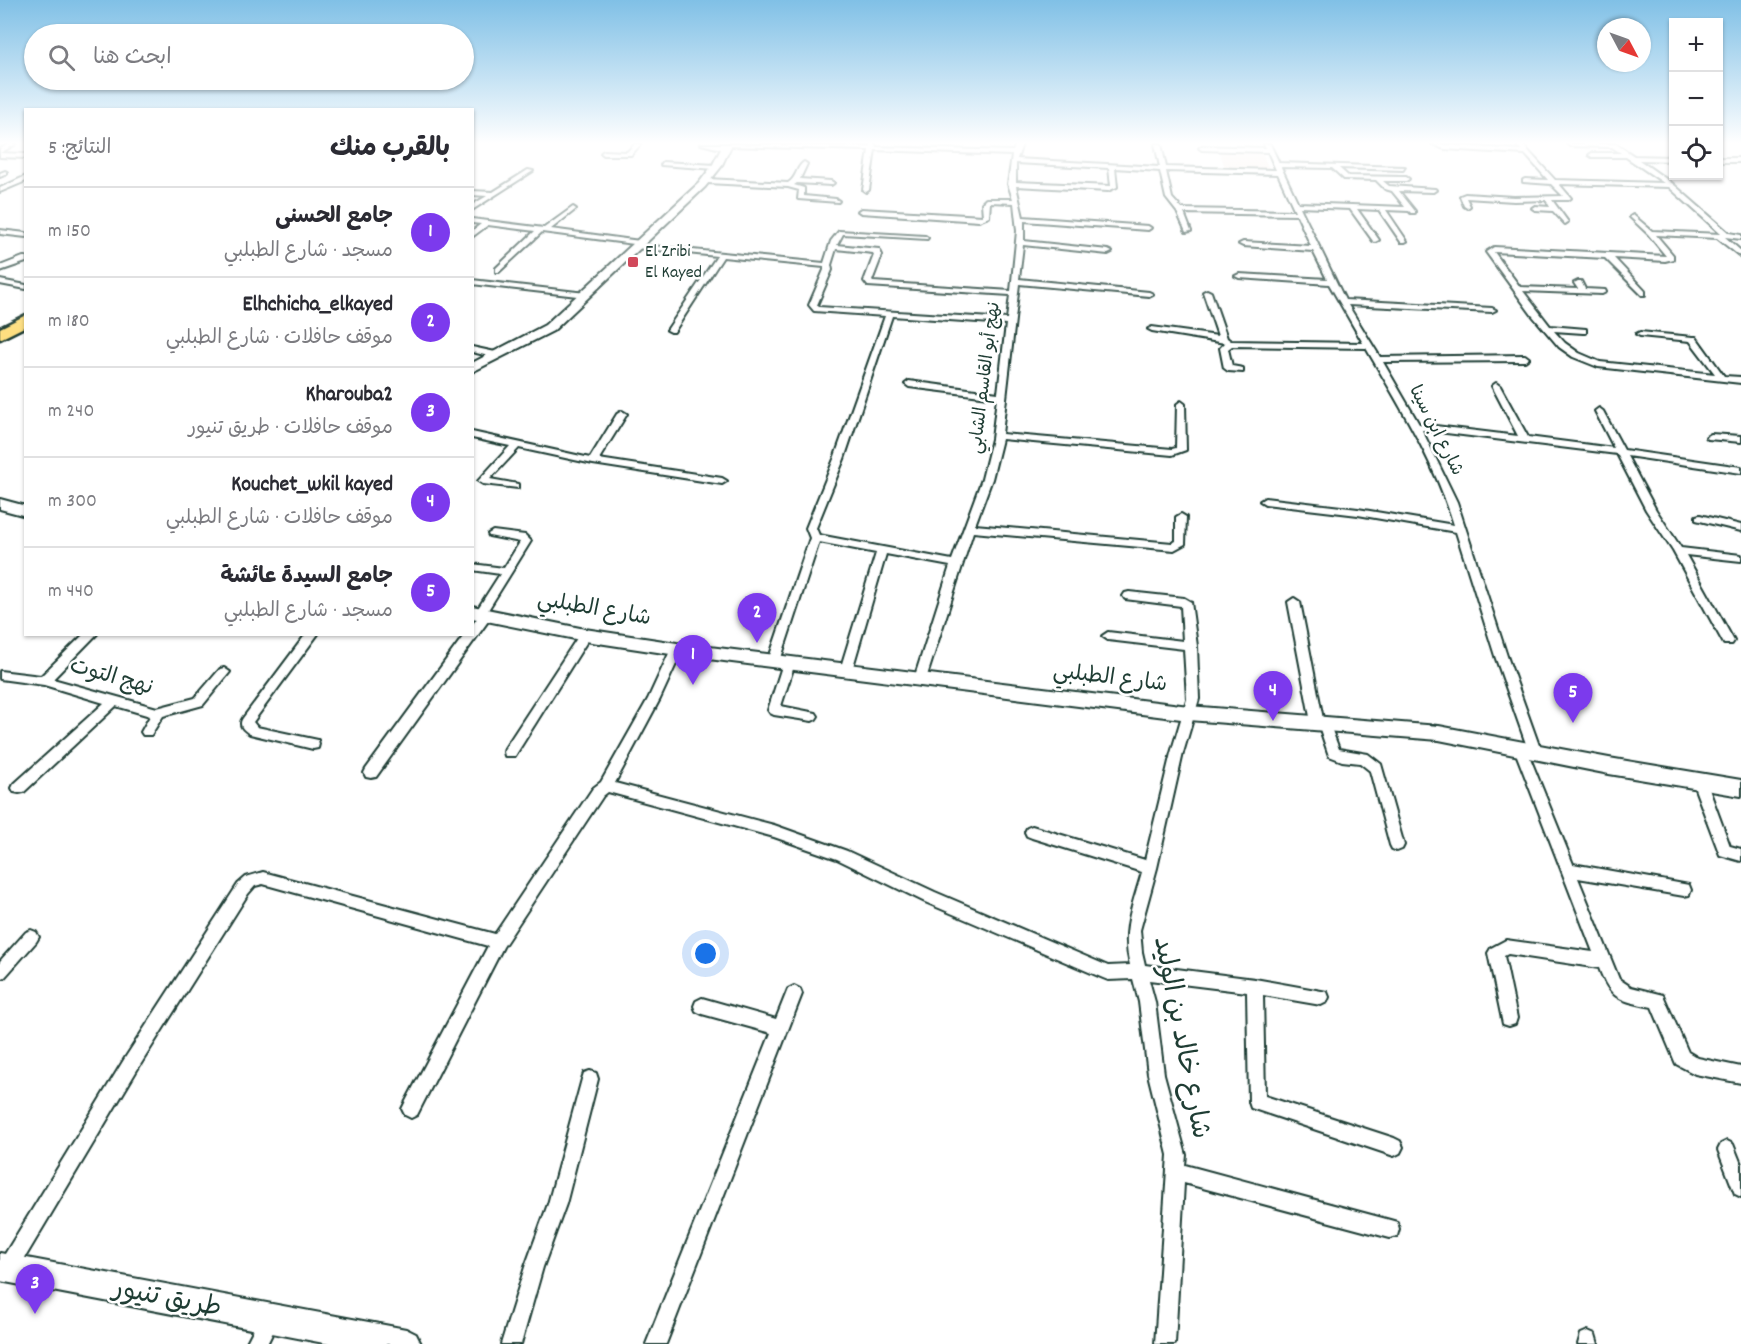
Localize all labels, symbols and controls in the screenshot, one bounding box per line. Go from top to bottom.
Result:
north arrow [1597,18,1651,72]
map controls [1669,18,1723,180]
button: + [1669,18,1723,72]
search box [24,24,474,90]
icon: search [45,41,78,74]
text: ابحث هنا [93,43,172,74]
button: − [1669,72,1723,126]
button: locate [1669,126,1723,180]
text: بالقرب منك [330,131,450,168]
text: النتائج: 5 [48,135,111,163]
text: جامع الحسنى [275,202,393,233]
text: 150 m [48,218,91,246]
text: 1 [428,218,433,246]
text: مسجد · شارع الطبلبي [224,238,393,266]
place label: El Zribi El Kayed [645,240,702,286]
marker: El Zribi El Kayed [626,255,640,269]
text: Elhchicha_elkayed [242,290,393,321]
street label: نهج أبو القاسم الشابي [964,301,1009,455]
text: 180 m [48,308,90,336]
text: 2 [426,308,435,336]
text: موقف حافلات · شارع الطبلبي [166,325,393,353]
text: Kharouba2 [306,380,393,411]
street label: شارع ابن سينا [1402,381,1468,481]
text: 240 m [48,398,94,426]
text: 3 [426,398,435,426]
text: موقف حافلات · طريق تنيور [188,415,393,443]
text: Kouchet_wkil kayed [231,470,393,501]
text: 300 m [48,488,97,516]
text: 4 [426,488,435,516]
text: موقف حافلات · شارع الطبلبي [166,505,393,533]
text: جامع السيدة عائشة [221,562,393,593]
text: 440 m [48,578,94,606]
text: 5 [426,578,435,606]
street label: شارع الطبلبي [535,585,653,636]
pin: 2 [738,594,777,643]
text: مسجد · شارع الطبلبي [224,598,393,626]
pin: 1 [674,636,712,685]
street label: نهج التوت [66,651,156,705]
street label: شارع الطبلبي [1051,657,1169,702]
pin: 4 [1254,672,1292,721]
pin: 5 [1554,674,1592,723]
street label: شارع خالد بن الوليد [1141,933,1219,1143]
your location [691,939,720,968]
pin: 3 [15,1264,54,1314]
street label: طريق تنيور [107,1270,225,1330]

